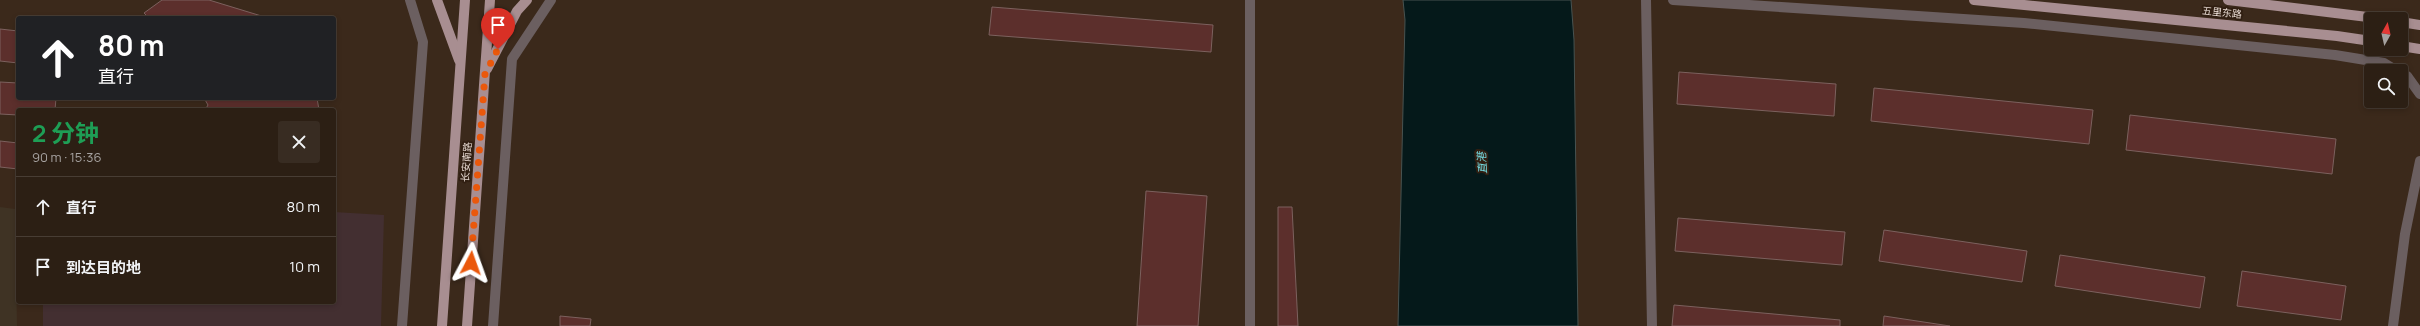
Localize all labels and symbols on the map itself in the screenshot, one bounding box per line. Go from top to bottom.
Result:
street label: 五里东路 [2201,3,2243,21]
pin [481,8,515,49]
north arrow [2364,12,2408,56]
street label: 长安南路 [458,142,474,182]
water label: 直港 [1473,150,1490,175]
position arrow [450,242,492,284]

